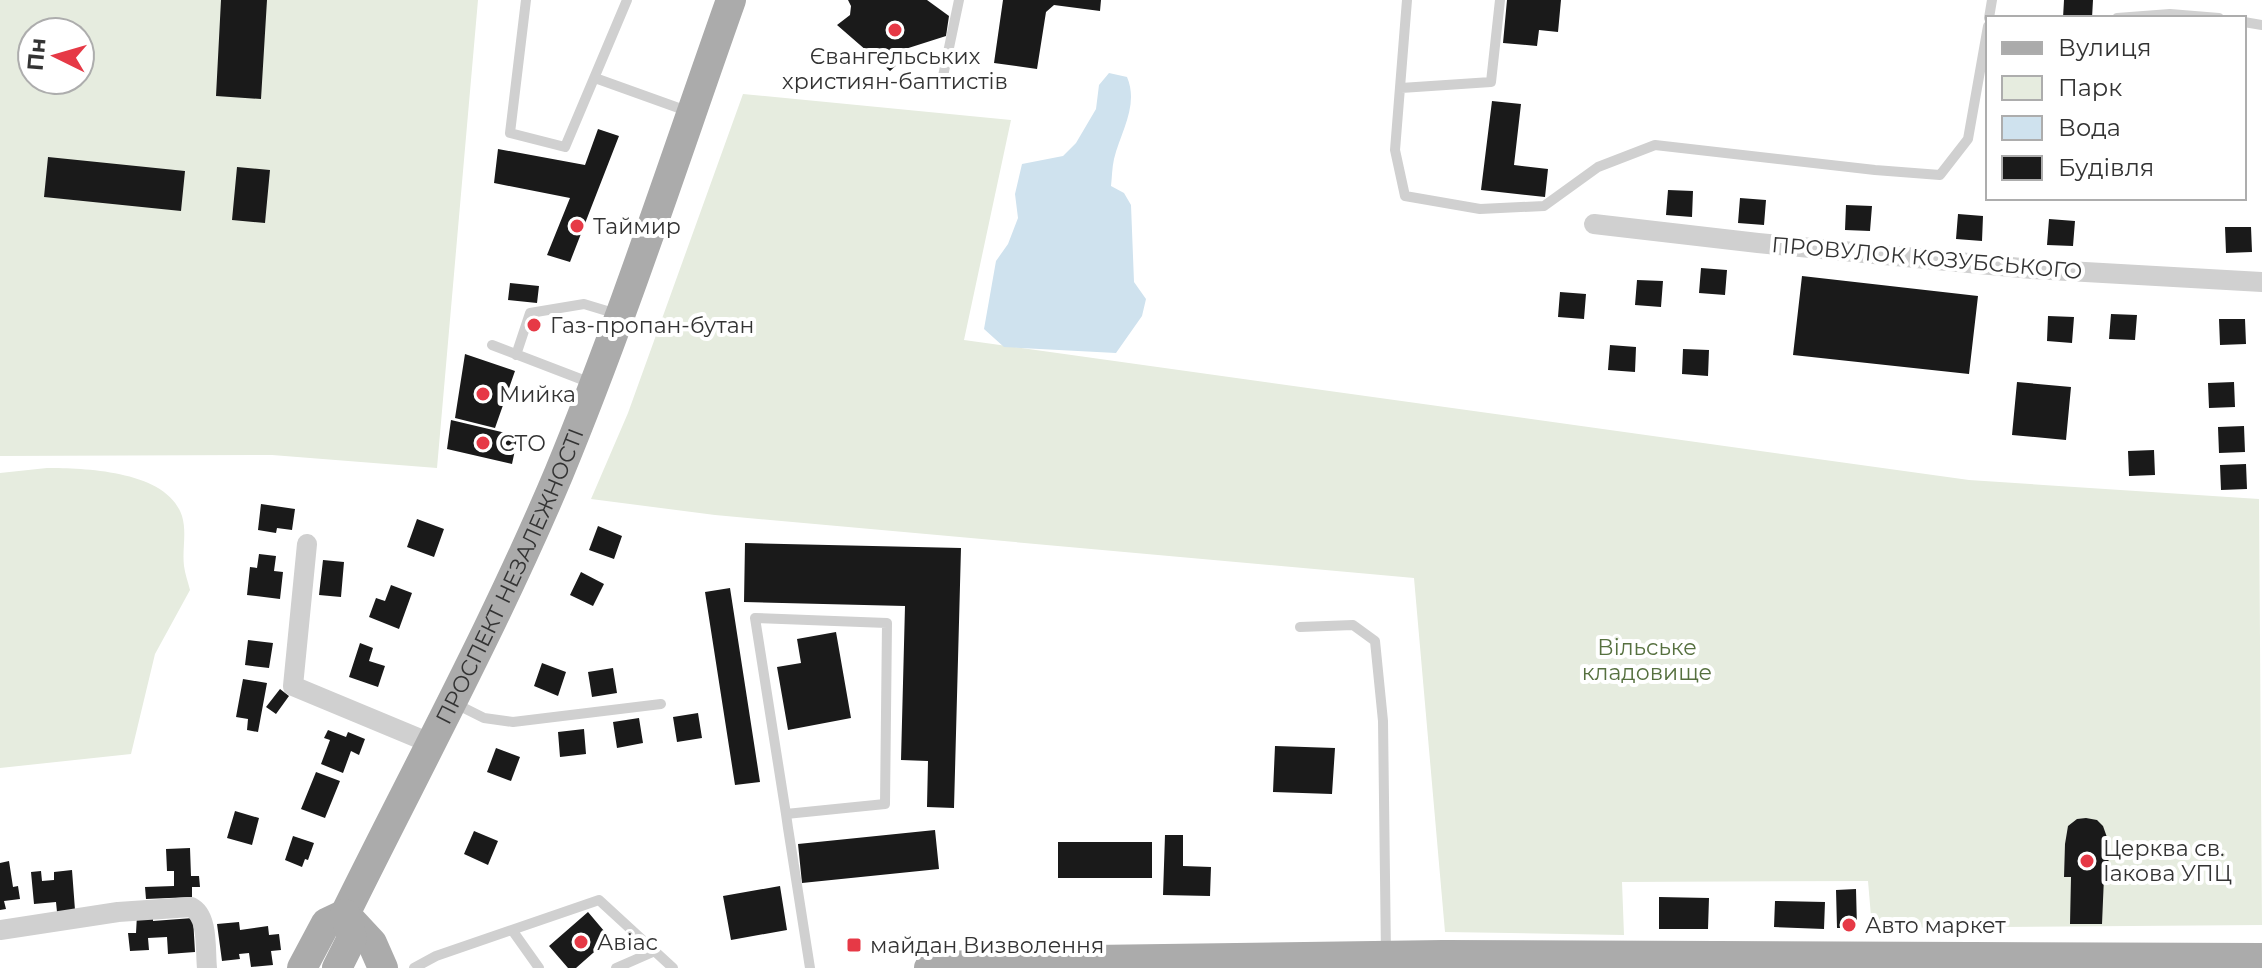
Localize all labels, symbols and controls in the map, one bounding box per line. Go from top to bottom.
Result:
north arrow [16,16,96,96]
legend [1986,16,2246,200]
marker: Євангельських християн-баптистів [886,21,904,39]
text: Вулиця [2058,33,2151,62]
text: Пн [22,37,51,72]
place label: Євангельських християн-баптистів [782,43,1008,95]
text: Парк [2058,73,2122,102]
text: Вода [2058,113,2121,142]
text: Будівля [2058,153,2154,182]
place label: Таймир [593,213,681,240]
marker: Таймир [568,217,586,235]
street label: ПРОВУЛОК КОЗУБСЬКОГО [1771,231,2083,285]
place label: Газ-пропан-бутан [550,312,754,339]
marker: Газ-пропан-бутан [525,316,543,334]
place label: Мийка [499,381,576,408]
marker: Мийка [474,385,492,403]
street label: ПРОСПЕКТ НЕЗАЛЕЖНОСТІ [430,424,589,729]
place label: СТО [499,430,546,457]
marker: СТО [474,434,492,452]
park label: Вільське кладовище [1582,634,1712,686]
place label: Церква св. Іакова УПЦ [2103,835,2232,887]
marker: Церква св. Іакова УПЦ [2078,852,2096,870]
place label: Авто маркет [1865,912,2006,939]
marker: Авто маркет [1840,916,1858,934]
place label: Авіас [597,929,658,956]
place label: майдан Визволення [870,932,1104,959]
marker: Авіас [572,933,590,951]
marker: майдан Визволення [845,936,863,954]

